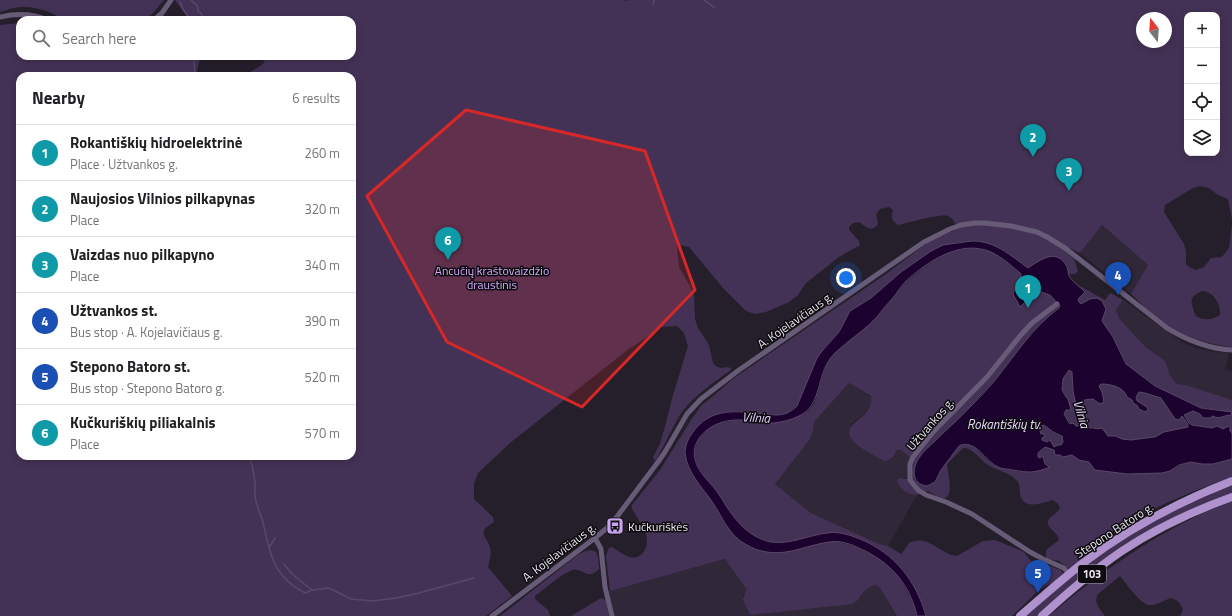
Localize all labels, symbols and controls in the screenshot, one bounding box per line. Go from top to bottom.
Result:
north arrow [1136,12,1172,48]
map controls [1184,12,1220,156]
button: + [1184,12,1220,48]
search box [16,16,356,60]
icon: search [30,27,52,49]
text: Search here [62,27,136,50]
button: − [1184,48,1220,84]
button: locate [1184,84,1220,120]
text: Nearby [32,85,85,111]
text: 6 results [292,88,340,108]
button: layers [1184,120,1220,156]
pin: 2 [1020,124,1046,157]
text: Rokantiškių hidroelektrinė [70,131,242,154]
text: 1 [41,143,49,163]
text: 260 m [304,143,340,163]
text: Place · Užtvankos g. [70,154,178,174]
pin: 3 [1056,158,1082,191]
text: Naujosios Vilnios pilkapynas [70,187,255,210]
text: 2 [41,199,49,219]
text: 320 m [304,199,340,219]
text: Place [70,210,99,230]
pin: 6 [435,227,461,260]
text: Vaizdas nuo pilkapyno [70,243,214,266]
text: 3 [41,255,49,275]
text: 340 m [304,255,340,275]
park label: Ancučių kraštovaizdžio draustinis [435,261,549,294]
pin: 4 [1105,262,1131,295]
text: Place [70,266,99,286]
your location [836,268,856,288]
pin: 1 [1015,275,1041,308]
street label: A. Kojelavičiaus g. [753,287,837,353]
text: Užtvankos st. [70,299,158,322]
text: 4 [41,311,49,331]
text: 390 m [304,311,340,331]
text: Bus stop · A. Kojelavičiaus g. [70,322,222,342]
text: Stepono Batoro st. [70,355,190,378]
text: 5 [41,367,49,387]
text: 520 m [304,367,340,387]
text: Bus stop · Stepono Batoro g. [70,378,225,398]
street label: Užtvankos g. [902,393,958,455]
water label: Vilnia [1068,398,1096,432]
water label: Vilnia [741,406,772,428]
text: Kučkuriškių piliakalnis [70,411,216,434]
water label: Rokantiškių tv. [967,414,1041,434]
text: 6 [41,423,49,443]
text: 570 m [304,423,340,443]
text: Place [70,434,99,454]
street label: Stepono Batoro g. [1071,497,1157,563]
bus stop icon: Kučkuriškės [605,516,625,536]
place label: Kučkuriškės [628,517,688,536]
street label: A. Kojelavičiaus g. [518,518,600,586]
pin: 5 [1025,560,1051,593]
road number: 103 [1078,565,1106,583]

